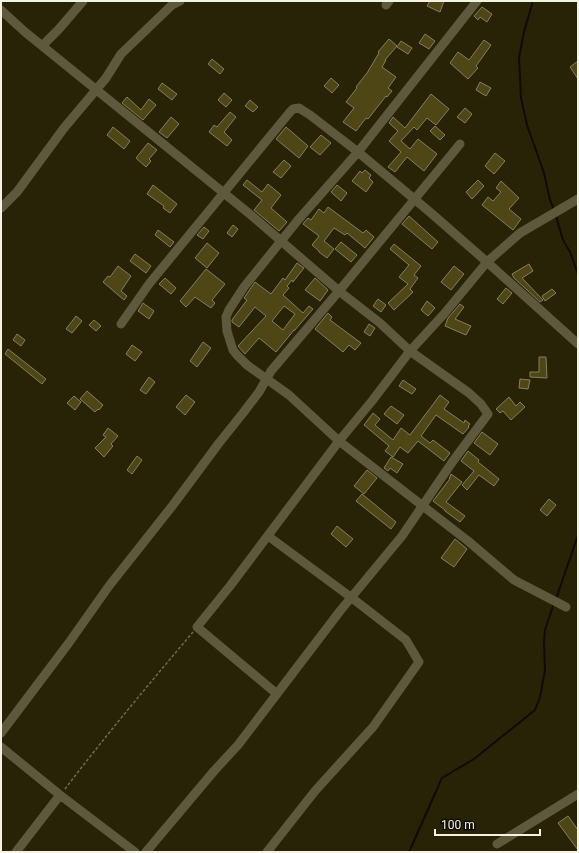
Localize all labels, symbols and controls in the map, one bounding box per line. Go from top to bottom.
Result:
scale bar [435,811,540,837]
text: 100 m [441,818,475,832]

